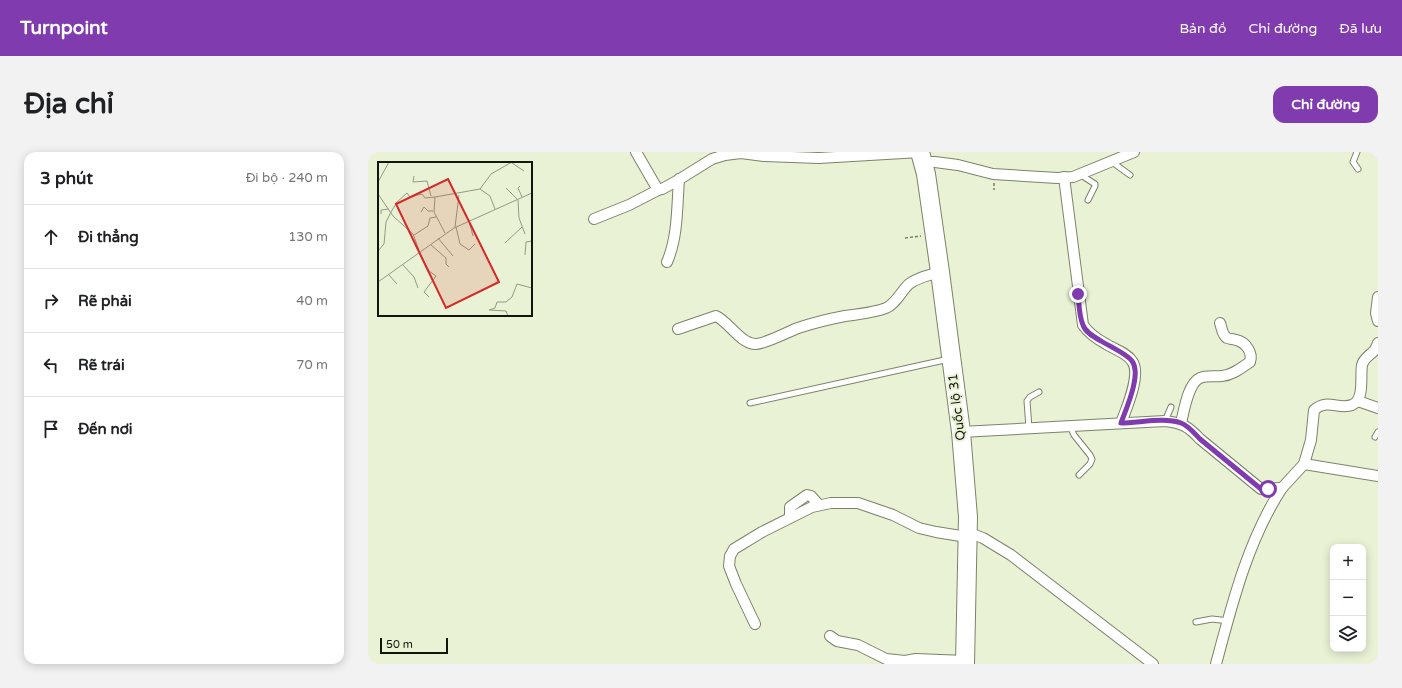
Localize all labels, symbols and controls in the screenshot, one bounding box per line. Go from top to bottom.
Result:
text: Turnpoint [20,17,108,39]
text: Bản đồ [1179,20,1227,37]
text: Chỉ đường [1249,20,1317,37]
text: Đã lưu [1339,20,1382,37]
button: Chỉ đường [1273,86,1378,123]
text: Địa chỉ [24,87,114,121]
inset map [378,162,532,316]
text: 3 phút [40,168,93,189]
text: Đi bộ · 240 m [246,170,328,186]
icon: ahead [40,226,62,248]
text: Đi thẳng [78,228,139,246]
text: 130 m [288,229,328,245]
route end [1069,285,1087,303]
icon: right [40,290,62,312]
text: Rẽ phải [78,292,132,310]
text: 40 m [296,293,328,309]
icon: left [40,354,62,376]
text: Rẽ trái [78,356,125,374]
text: 70 m [296,357,328,373]
street label: Quốc lộ 31 [945,373,969,441]
icon: arrive [40,418,62,440]
text: Đến nơi [78,420,133,438]
route start [1259,480,1277,498]
map controls [1330,544,1366,652]
button: + [1330,544,1366,580]
button: − [1330,580,1366,616]
button: layers [1330,616,1366,652]
scale bar [380,636,448,655]
text: 50 m [386,638,413,651]

